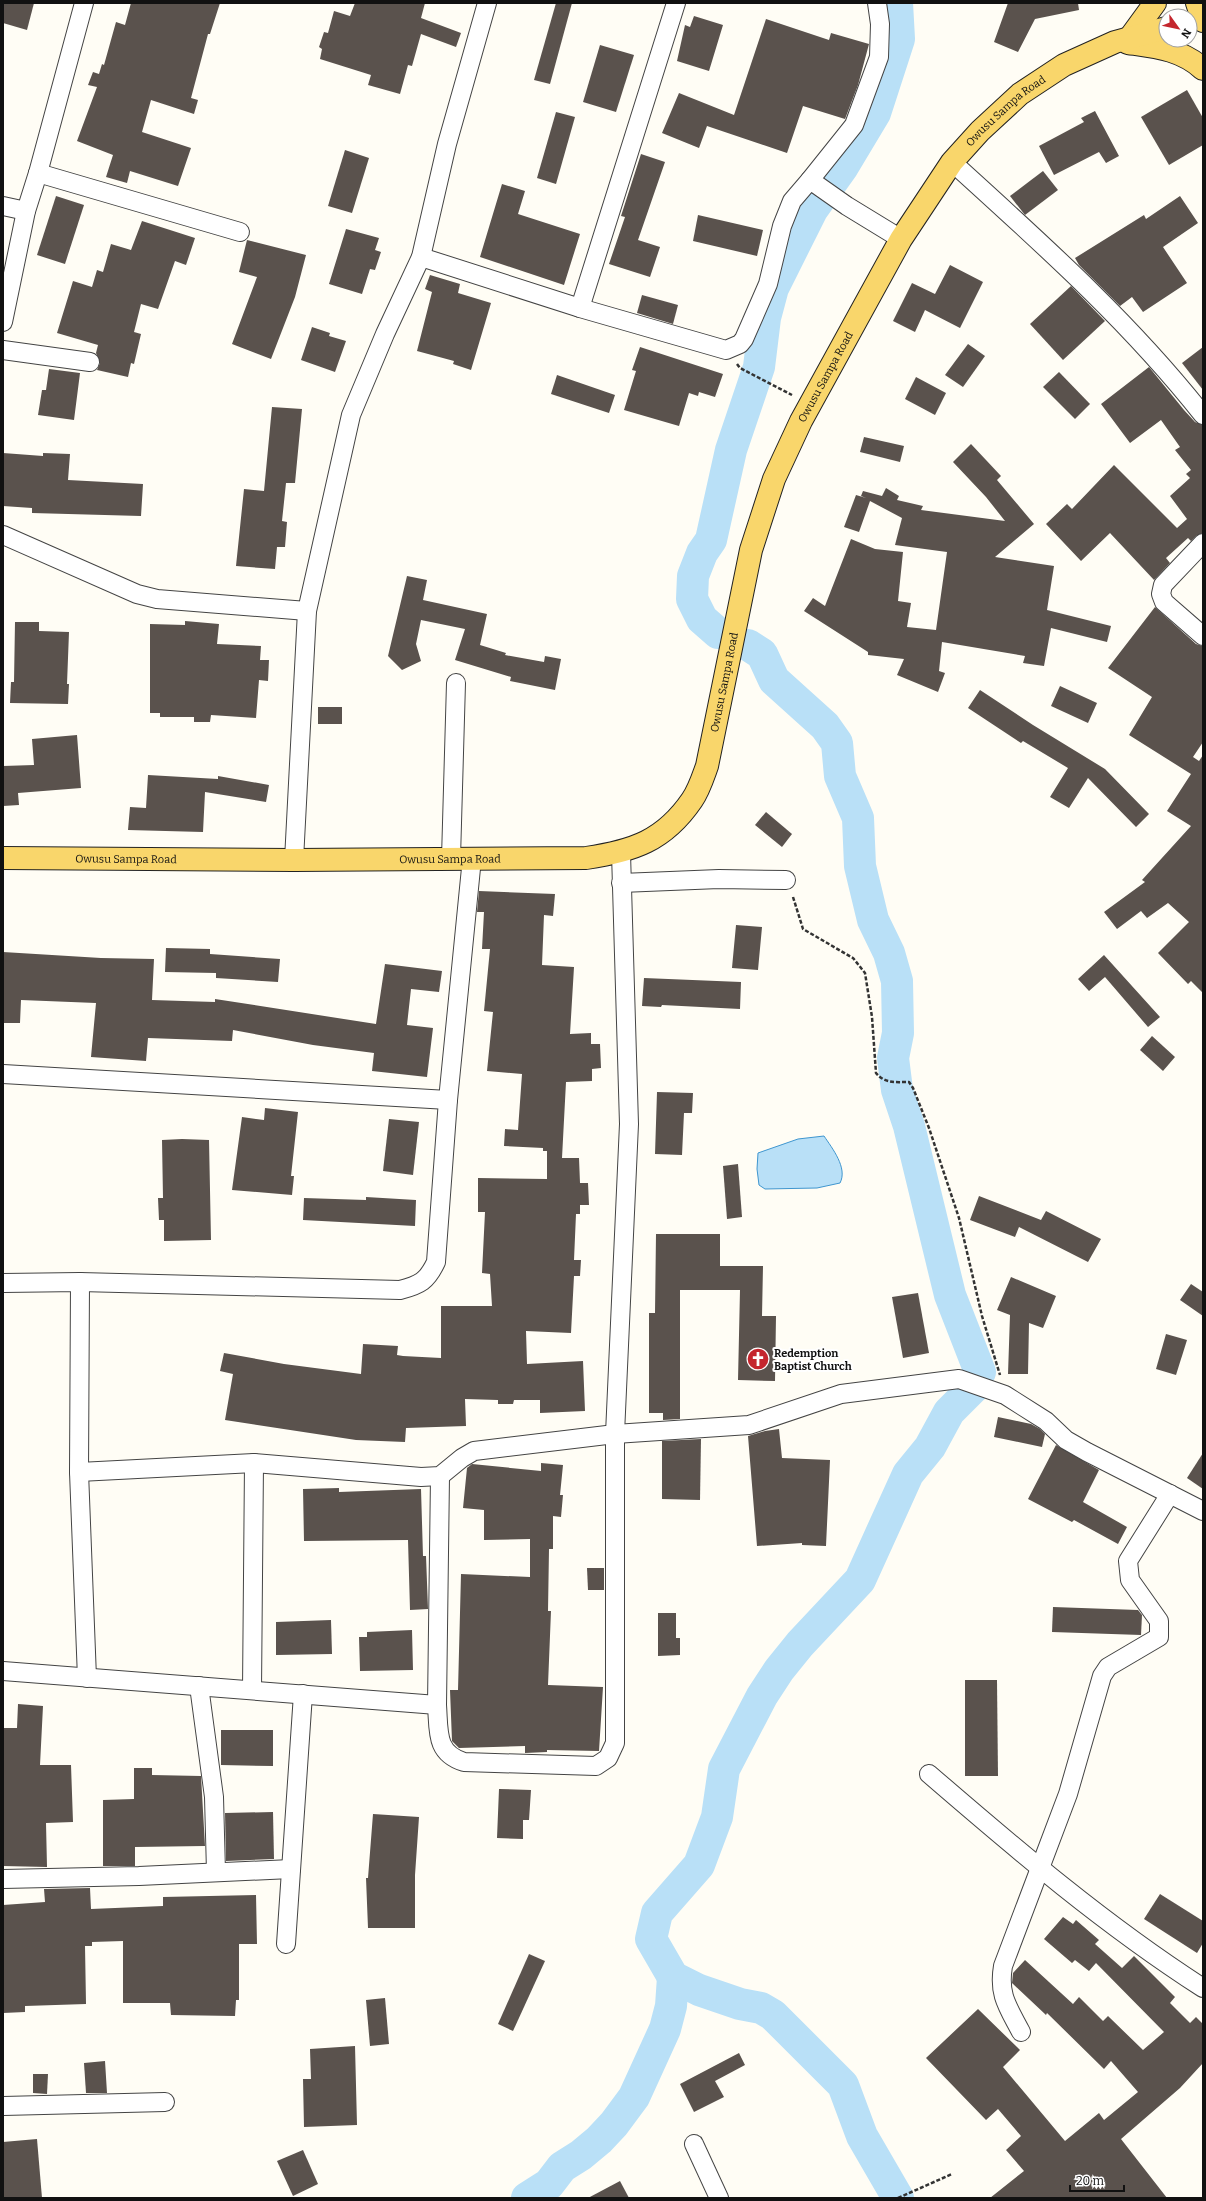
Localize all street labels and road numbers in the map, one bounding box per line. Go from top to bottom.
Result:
street label: Owusu Sampa Road [963,73,1048,149]
street label: Owusu Sampa Road [796,329,856,425]
street label: Owusu Sampa Road [708,631,741,733]
street label: Owusu Sampa Road [75,852,177,866]
street label: Owusu Sampa Road [399,853,501,866]

